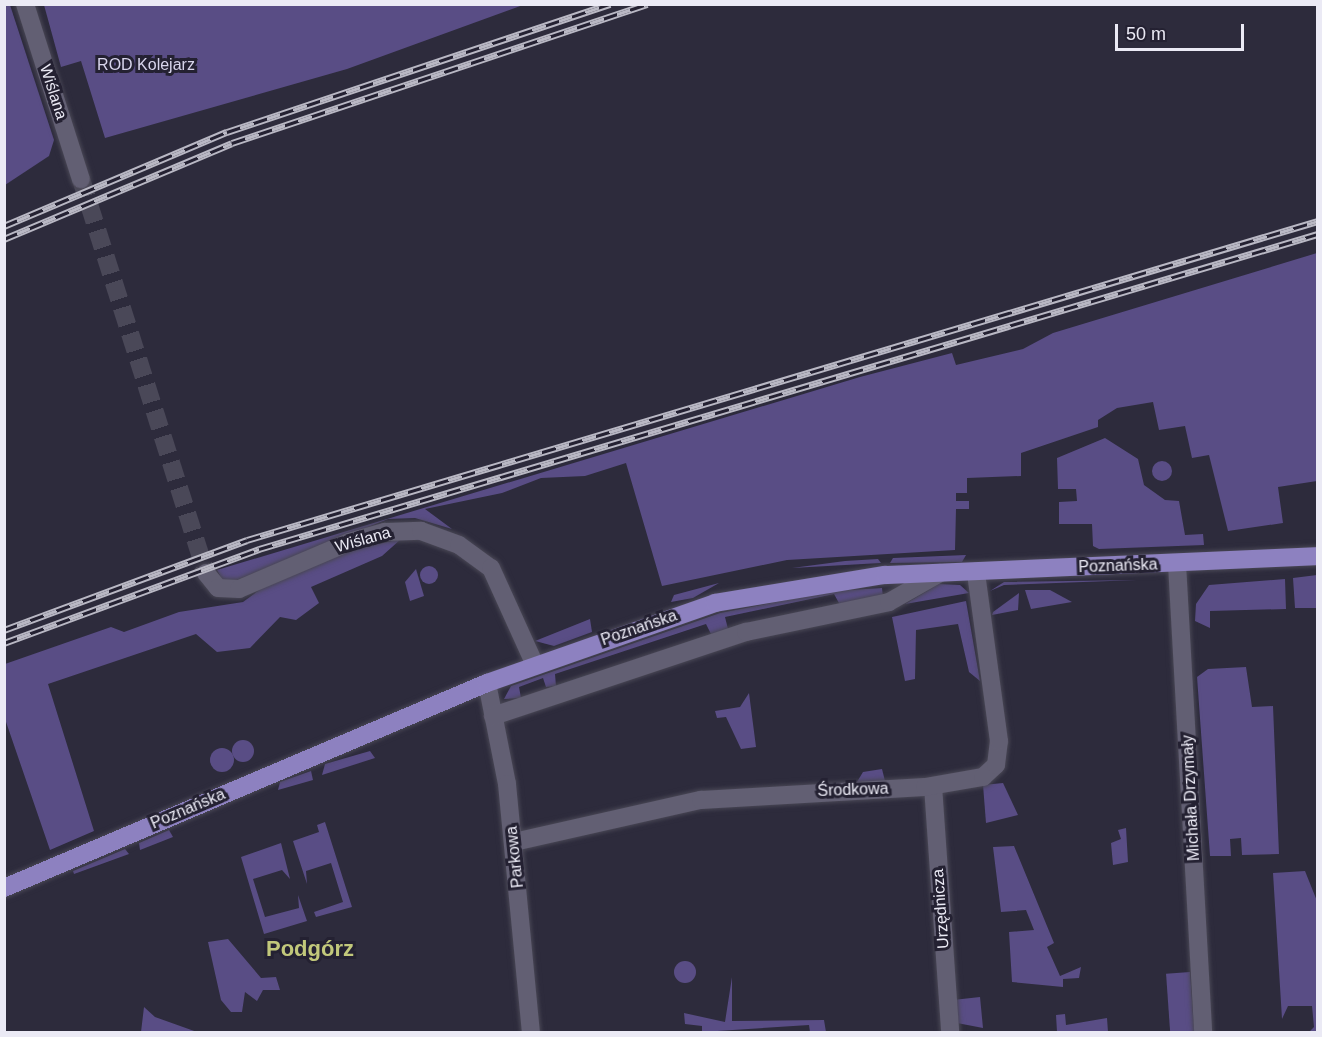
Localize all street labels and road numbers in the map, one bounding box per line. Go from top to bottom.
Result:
street label: Wiślana [35,62,71,122]
street label: Wiślana [333,523,393,557]
street label: Poznańska [1078,555,1158,577]
street label: Poznańska [598,606,680,650]
street label: Michała Drzymały [1178,734,1204,862]
street label: Środkowa [817,779,889,801]
street label: Poznańska [148,785,228,833]
street label: Parkowa [502,825,528,889]
street label: Urzędnicza [929,868,953,950]

